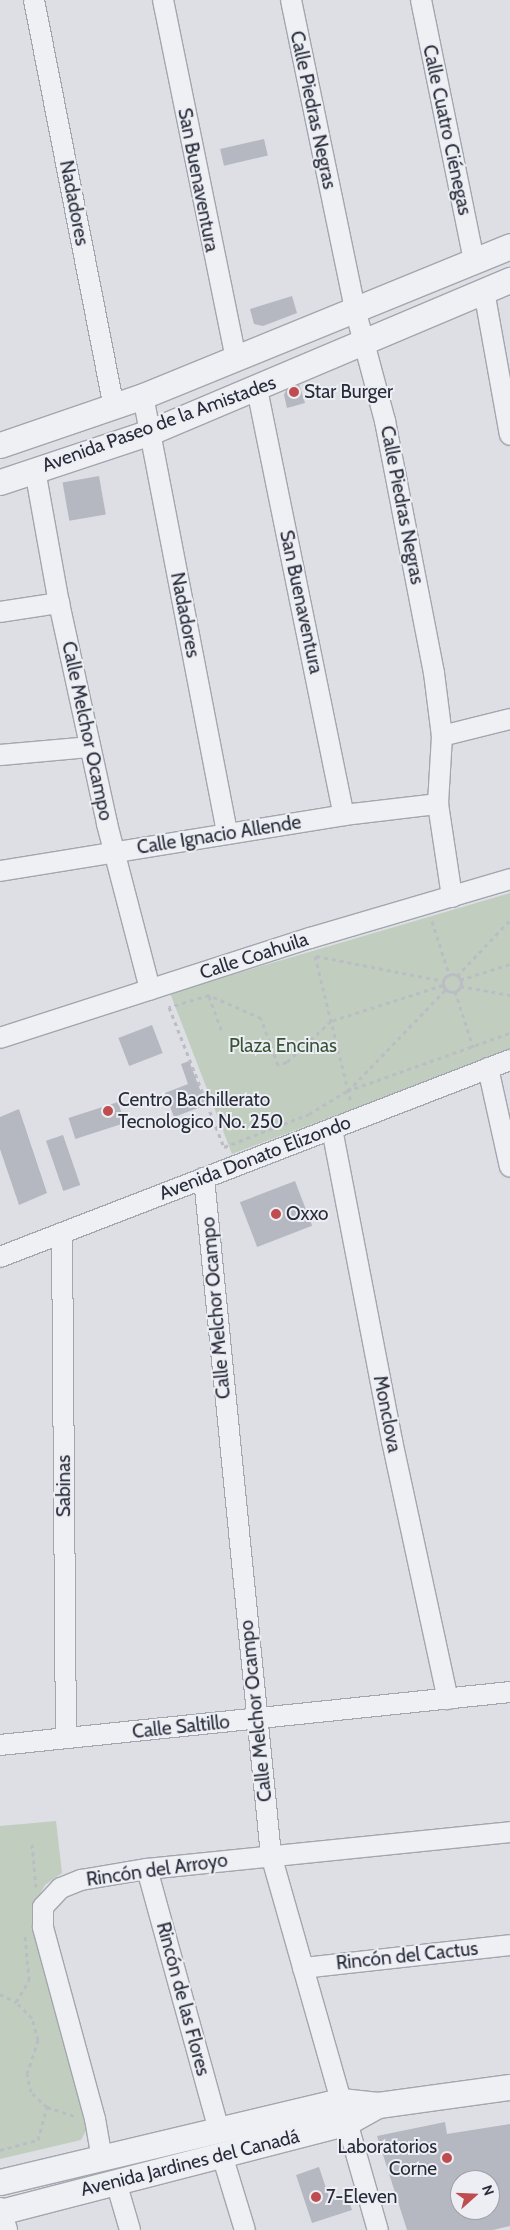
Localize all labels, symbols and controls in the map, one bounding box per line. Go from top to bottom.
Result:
street label: Calle Piedras Negras [285,29,341,191]
street label: Calle Cuatro Ciénegas [418,43,476,217]
street label: San Buenaventura [173,106,223,254]
street label: Nadadores [55,158,93,248]
street label: Avenida Paseo de la Amistades [39,371,279,477]
place label: Star Burger [304,381,393,403]
marker: Star Burger [288,386,300,398]
street label: Calle Piedras Negras [375,424,429,586]
street label: San Buenaventura [275,528,327,676]
street label: Nadadores [166,570,204,660]
street label: Calle Melchor Ocampo [57,639,117,823]
street label: Calle Ignacio Allende [135,811,303,859]
street label: Calle Coahuila [197,928,311,984]
park label: Plaza Encinas [229,1035,337,1057]
place label: Centro Bachillerato Tecnologico No. 250 [118,1089,283,1133]
marker: Centro Bachillerato Tecnologico No. 250 [102,1105,114,1117]
street label: Avenida Donato Elizondo [156,1111,354,1205]
place label: Oxxo [286,1203,329,1225]
marker: Oxxo [270,1208,282,1220]
street label: Calle Melchor Ocampo [197,1216,235,1400]
street label: Monclova [368,1374,406,1454]
street label: Sabinas [53,1455,75,1517]
street label: Calle Melchor Ocampo [235,1619,277,1803]
street label: Calle Saltillo [131,1711,231,1743]
street label: Rincón del Arroyo [85,1849,229,1891]
street label: Rincón de las Flores [152,1920,214,2078]
street label: Rincón del Cactus [335,1937,479,1975]
street label: Avenida Jardines del Canadá [78,2125,302,2201]
place label: Laboratorios Corne [337,2136,437,2180]
marker: Laboratorios Corne [441,2152,453,2164]
north arrow [450,2170,500,2220]
text: N [478,2182,498,2198]
place label: 7-Eleven [326,2186,397,2208]
marker: 7-Eleven [310,2191,322,2203]

